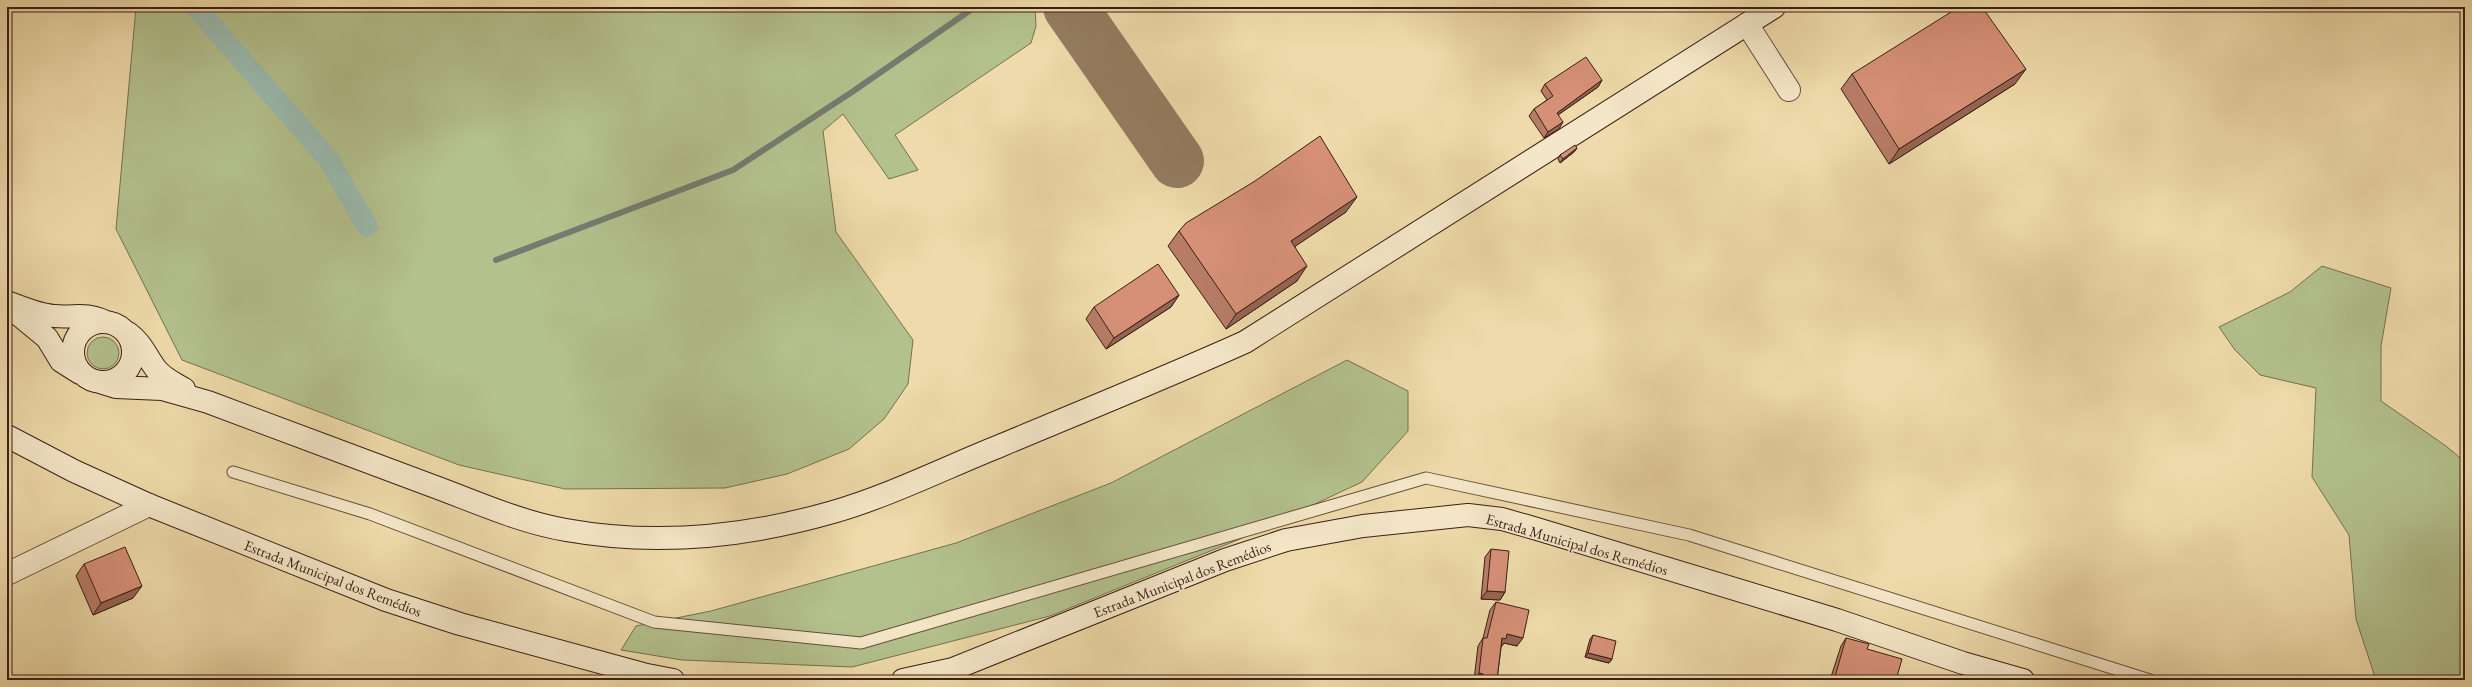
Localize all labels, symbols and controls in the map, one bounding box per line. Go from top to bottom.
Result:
street label: Estrada Municipal dos Remédios [1484,509,1670,579]
street label: Estrada Municipal dos Remédios [241,535,425,621]
street label: Estrada Municipal dos Remédios [1090,536,1274,622]

